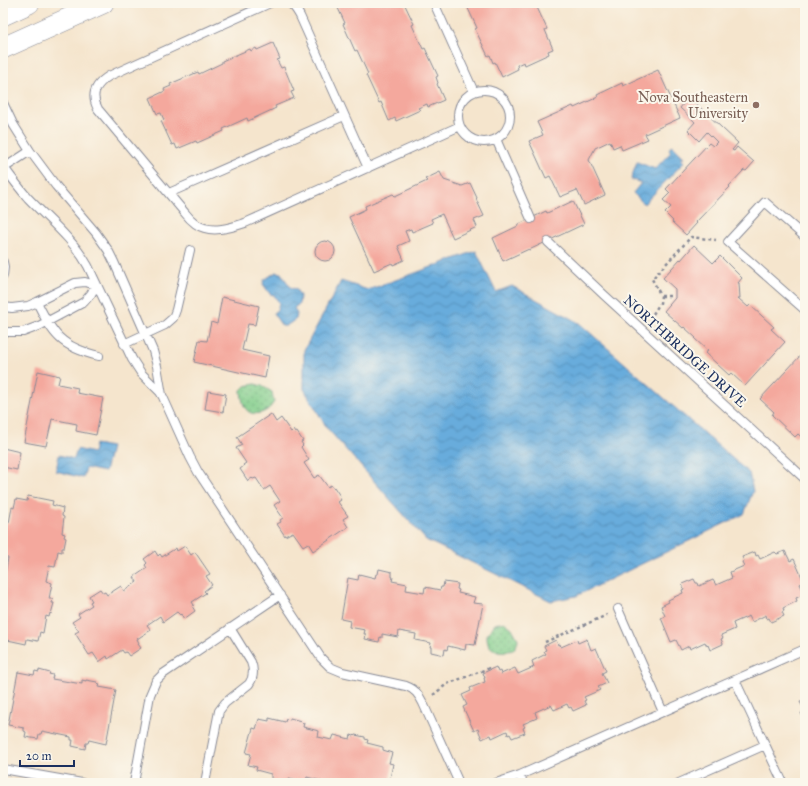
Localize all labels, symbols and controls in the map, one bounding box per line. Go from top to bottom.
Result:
place label: Nova Southeastern University [638,89,748,122]
marker: Nova Southeastern University [751,100,761,110]
street label: NORTHBRIDGE DRIVE [620,292,750,411]
scale bar [20,742,74,768]
text: 20 m [26,749,52,763]

